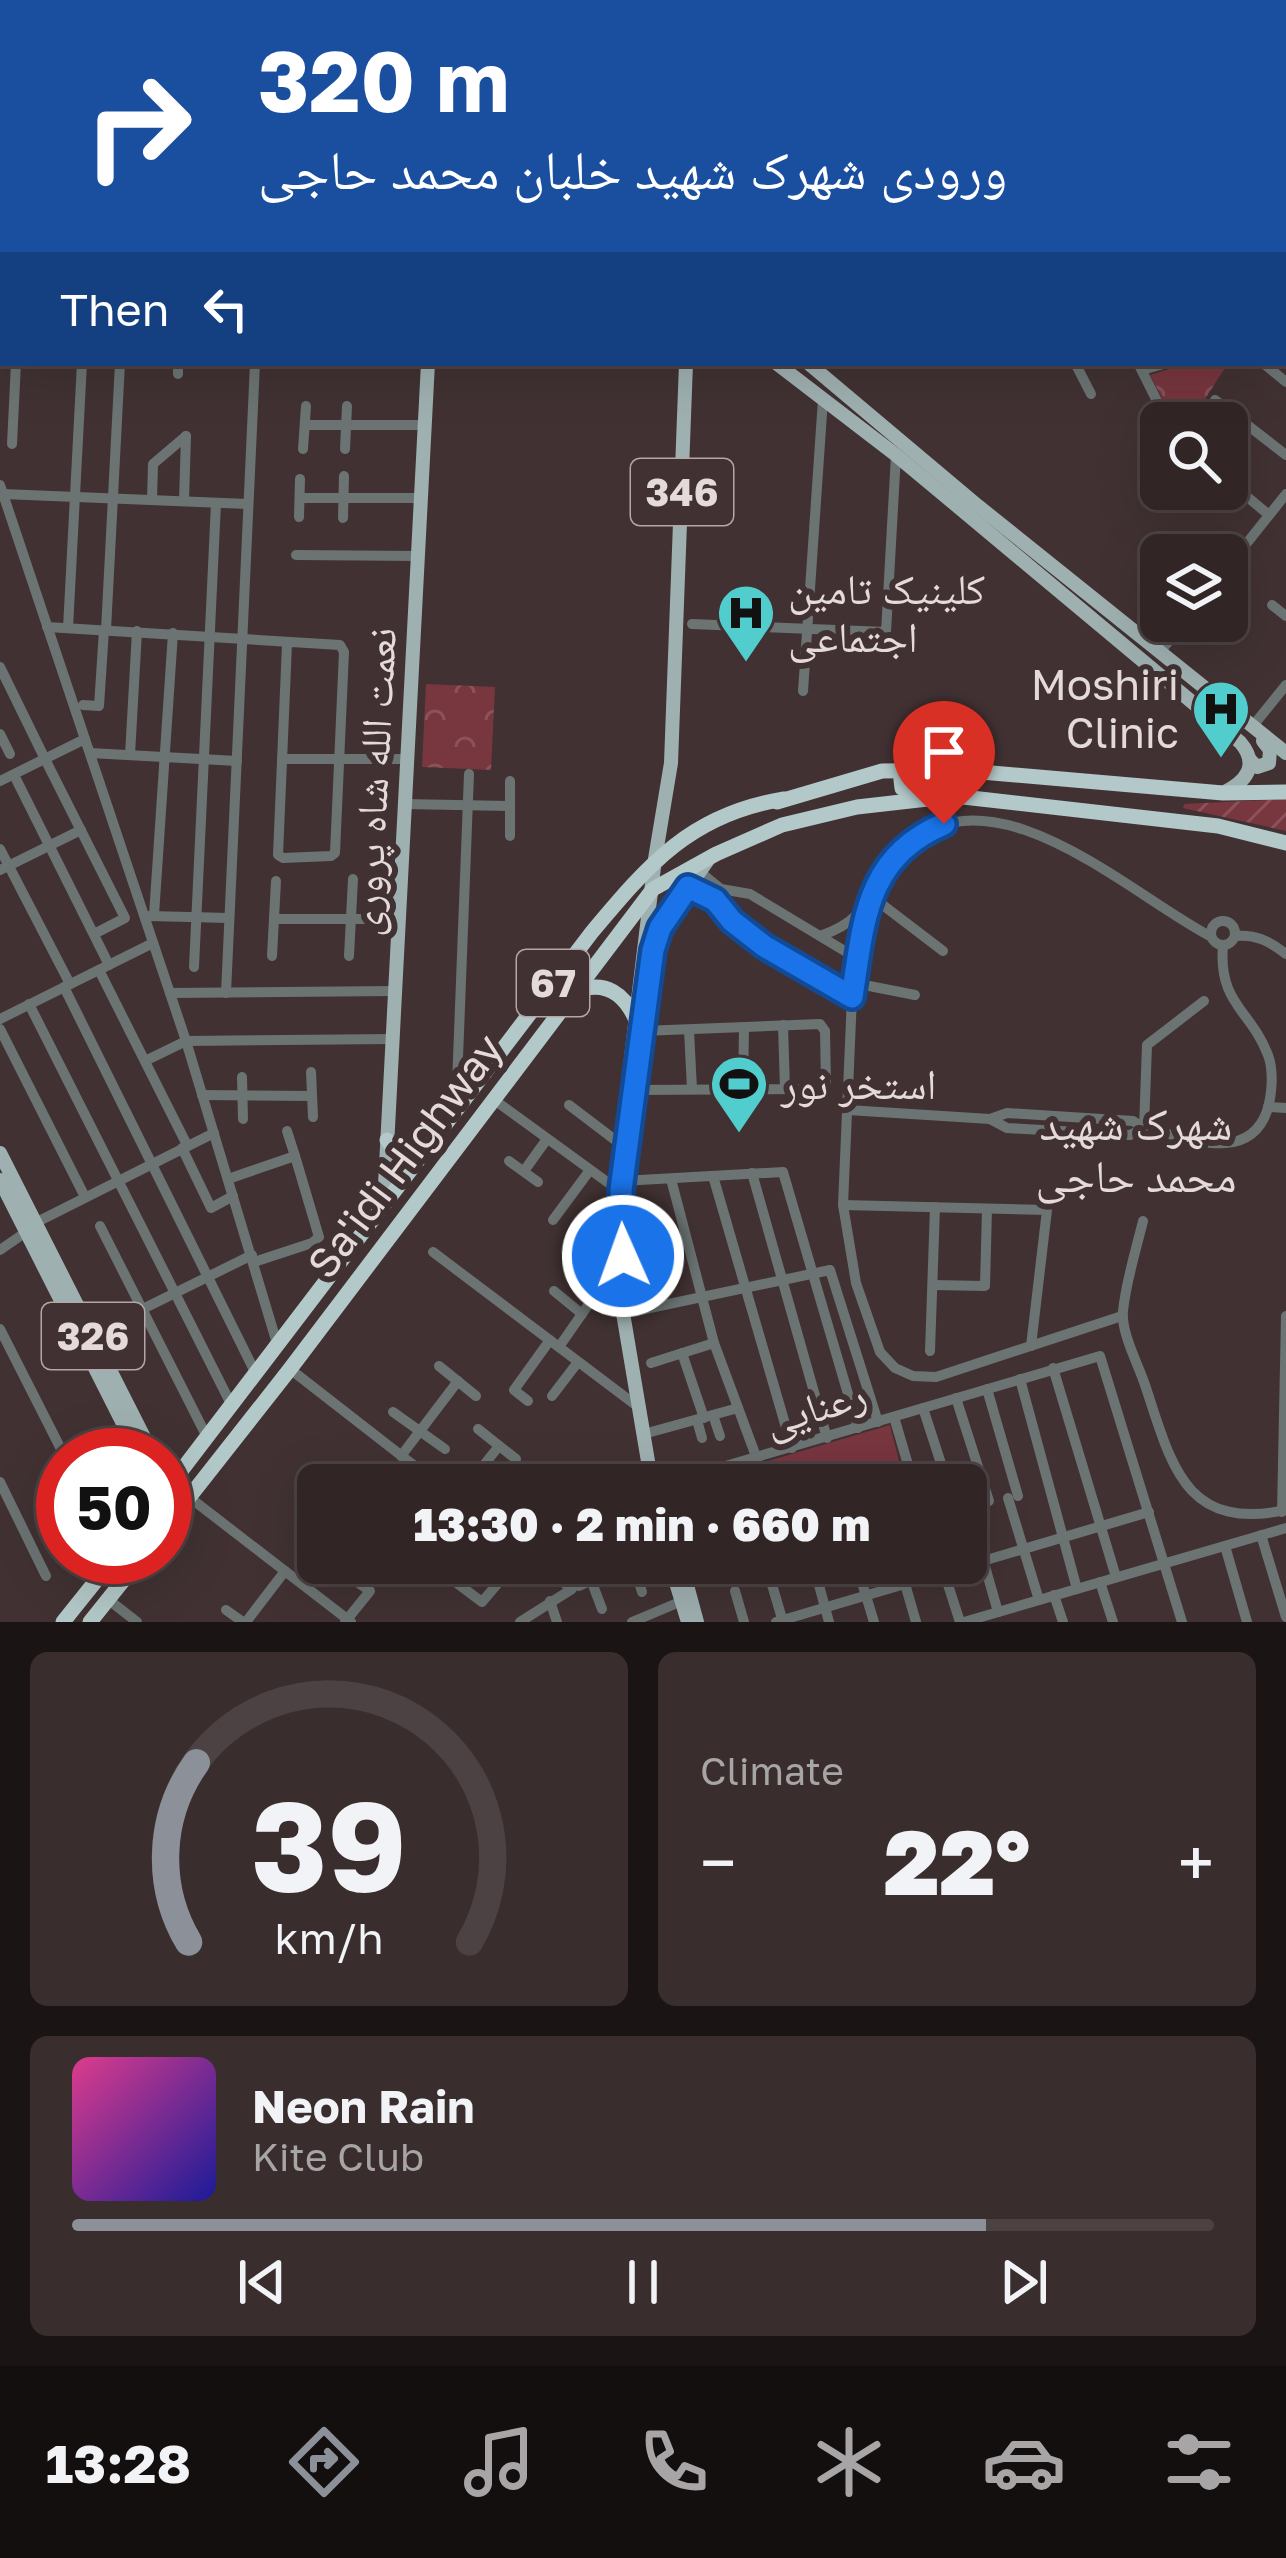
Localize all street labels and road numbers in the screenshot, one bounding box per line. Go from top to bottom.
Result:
road number: 346 [631,459,733,525]
street label: نعمت الله شاه پروری [339,626,407,938]
road number: 67 [517,950,589,1016]
street label: Sa'idi Highway [296,1024,512,1287]
road number: 326 [42,1303,144,1369]
street label: رعنایی [758,1367,872,1447]

